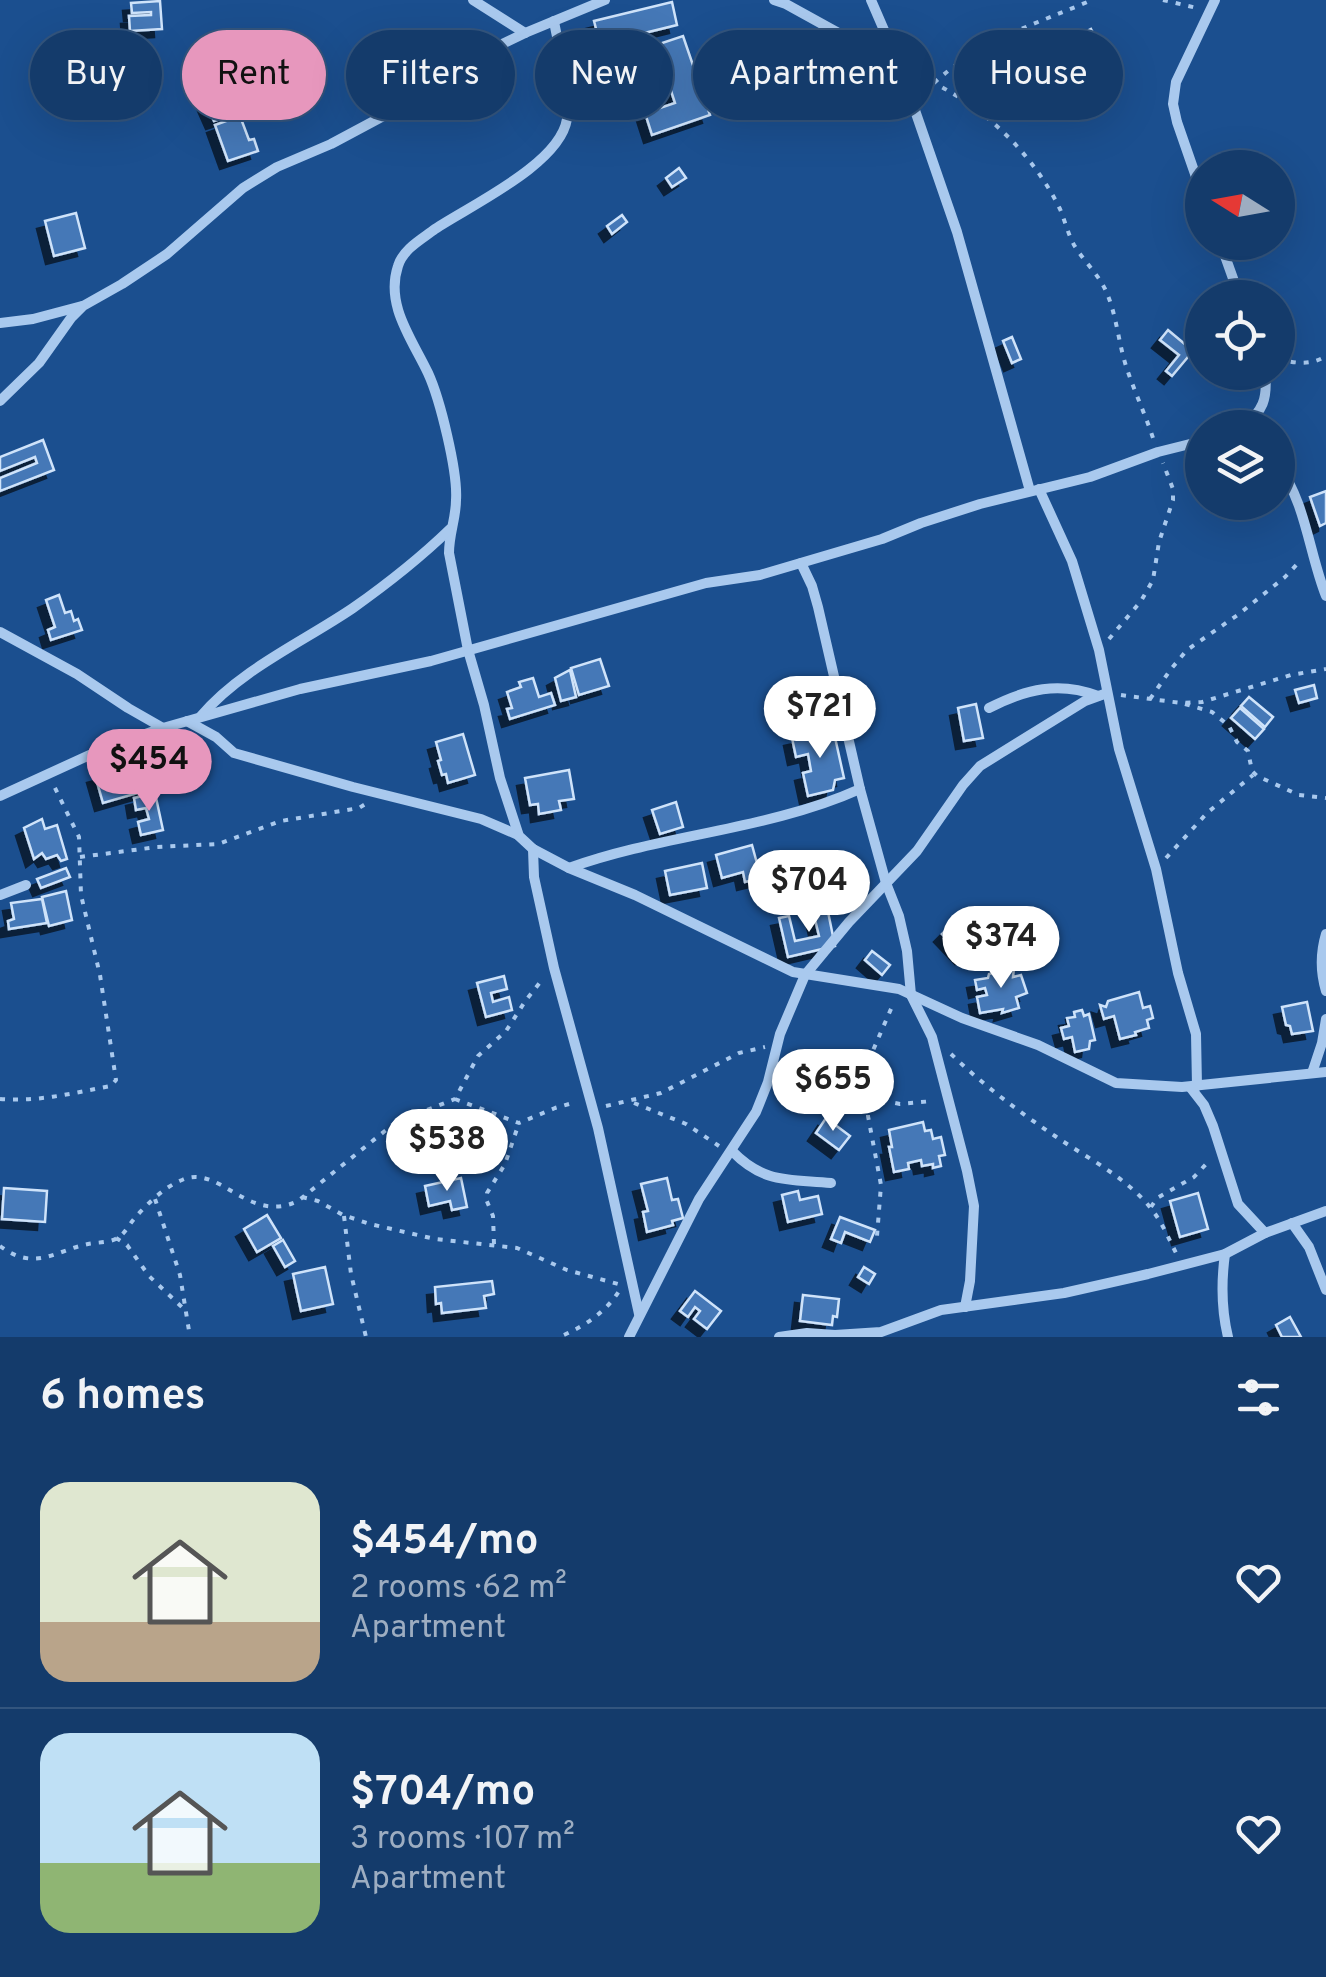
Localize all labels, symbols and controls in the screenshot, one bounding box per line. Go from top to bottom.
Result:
chip: Buy [30,30,162,120]
chip: Rent [182,30,326,120]
chip: Filters [346,30,515,120]
chip: New [535,30,673,120]
chip: Apartment [693,30,934,120]
chip: House [954,30,1123,120]
north arrow [1185,150,1295,260]
map controls [1185,150,1295,520]
button: locate [1185,280,1295,390]
button: layers [1185,410,1295,520]
pin: $721 [761,676,879,761]
text: $721 [786,688,854,728]
pin: $454 [90,729,208,814]
text: $454 [109,741,189,781]
pin: $704 [750,850,868,935]
text: $704 [770,862,848,902]
pin: $374 [942,906,1060,991]
text: $374 [964,918,1038,958]
pin: $655 [774,1049,892,1134]
text: $655 [794,1061,872,1101]
pin: $538 [388,1109,506,1194]
text: $538 [408,1121,486,1161]
icon: filters [1231,1370,1286,1425]
text: 6 homes [40,1371,205,1424]
text: $454/mo [350,1516,539,1569]
icon: home [120,1522,240,1642]
icon: heart [1231,1555,1286,1610]
text: 2 rooms · 62 m² [350,1569,567,1609]
text: Apartment [350,1609,506,1649]
text: $704/mo [350,1767,535,1820]
icon: home [120,1773,240,1893]
icon: heart [1231,1806,1286,1861]
text: 3 rooms · 107 m² [350,1820,575,1860]
text: Apartment [350,1860,506,1900]

